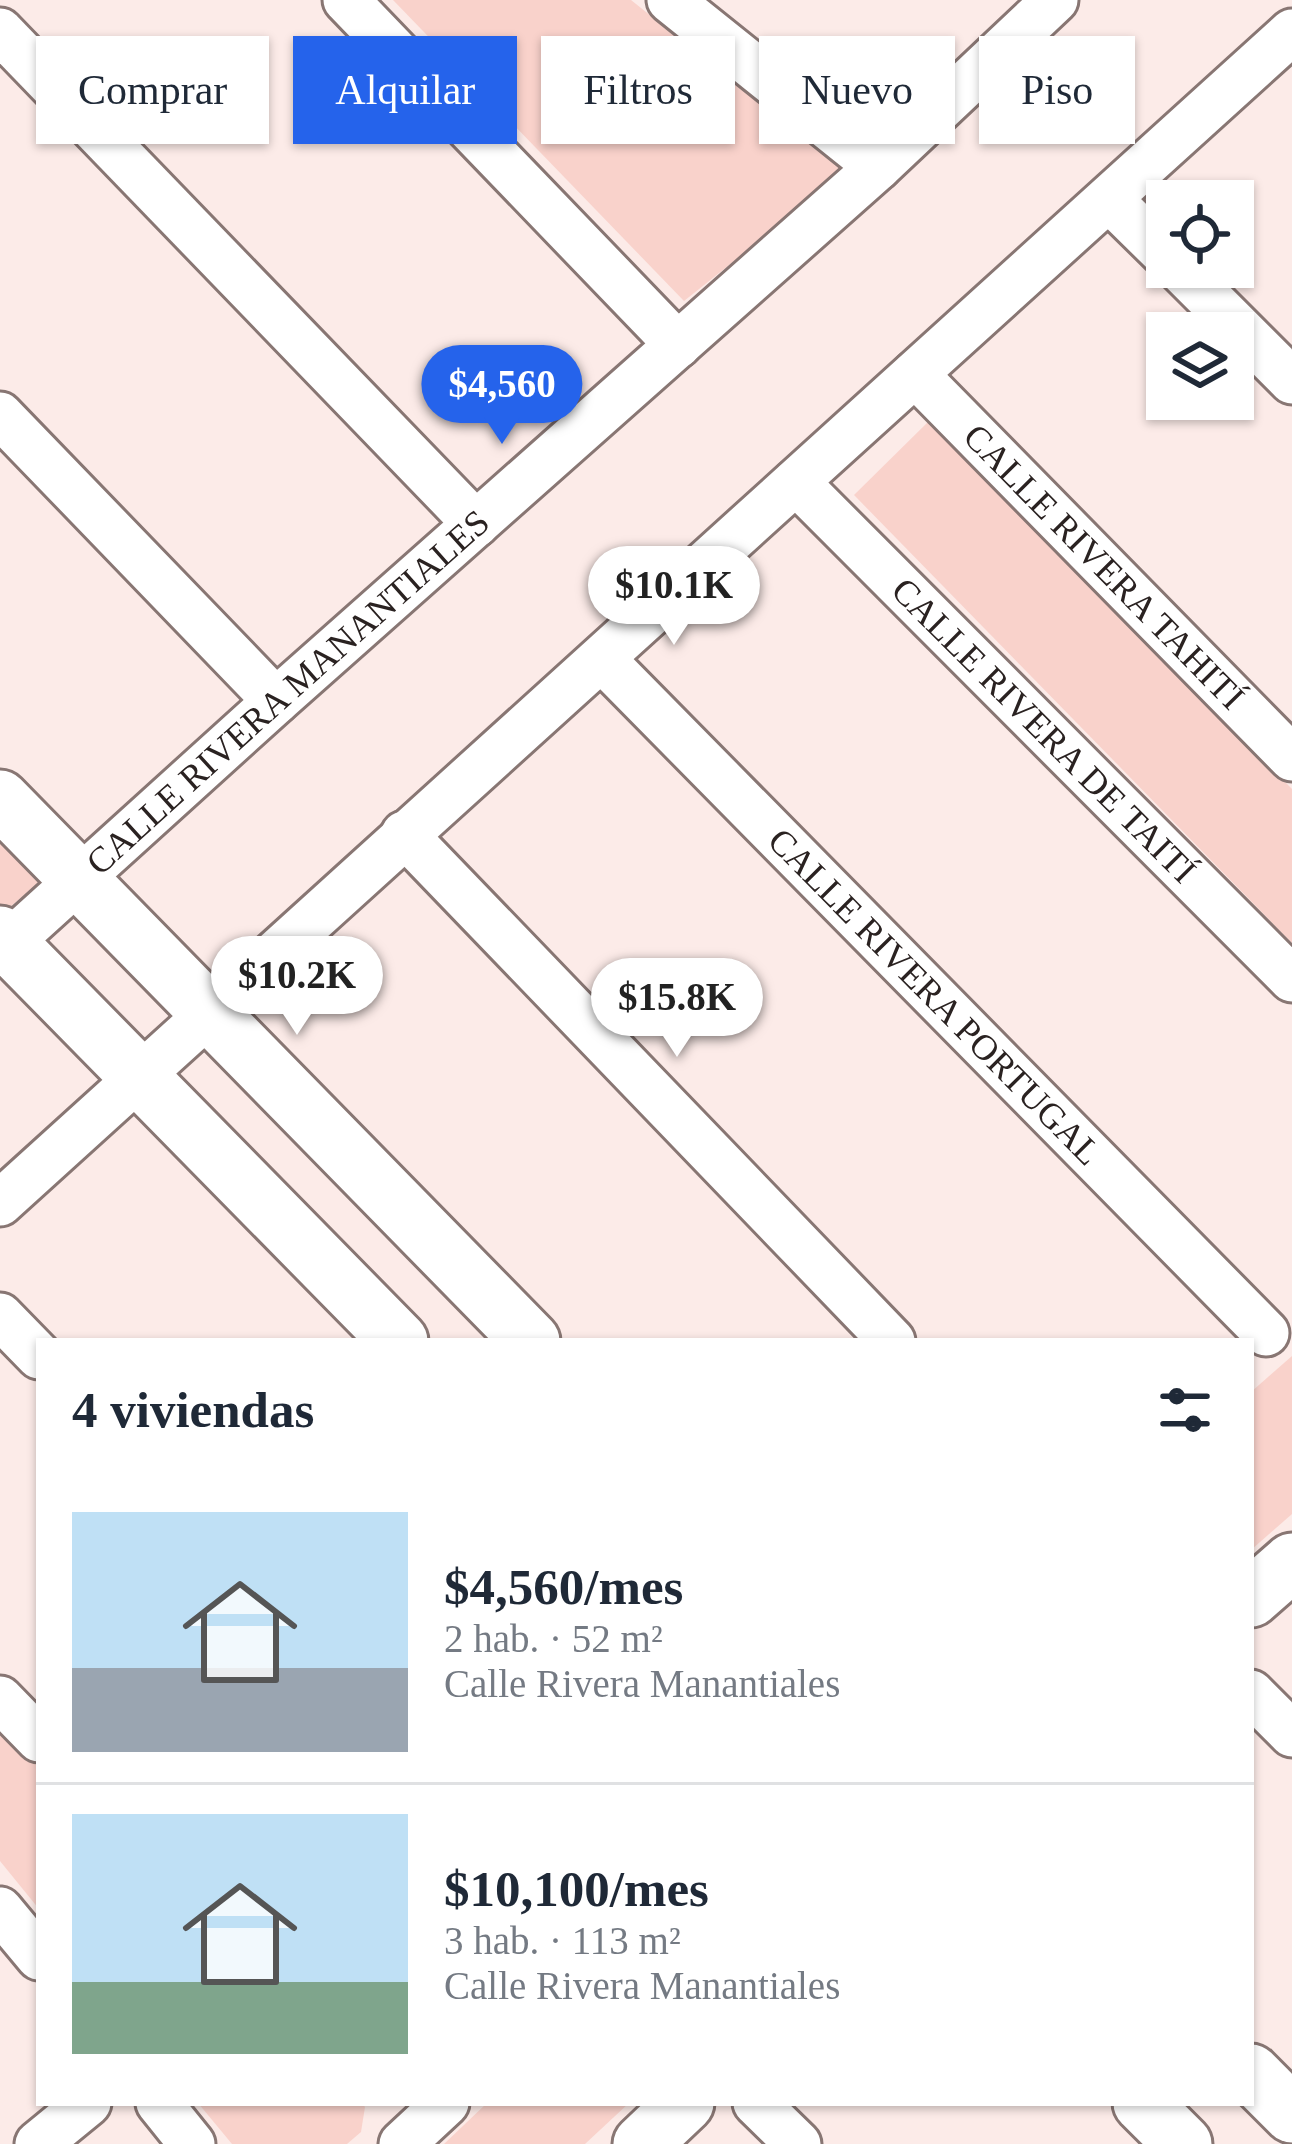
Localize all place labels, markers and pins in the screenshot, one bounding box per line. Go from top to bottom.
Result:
pin: $4,560 [404,345,600,447]
pin: $10.1K [576,546,772,648]
pin: $10.2K [199,936,395,1038]
pin: $15.8K [579,958,775,1060]

